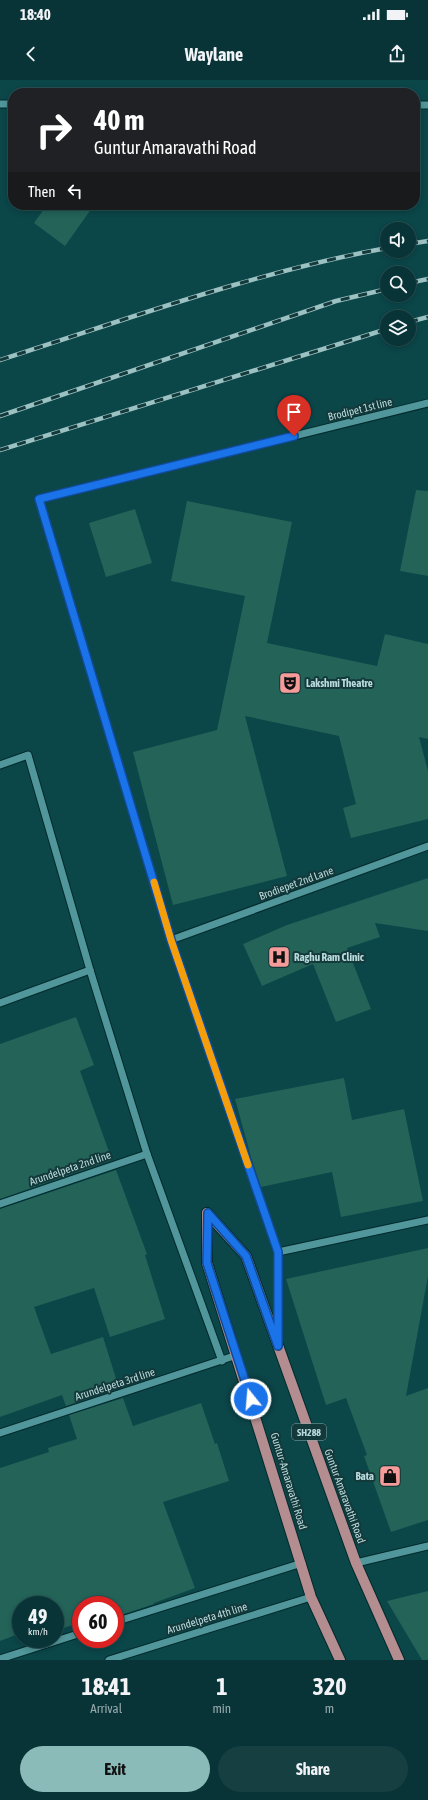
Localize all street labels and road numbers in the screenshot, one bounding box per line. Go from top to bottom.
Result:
street label: Brodipet 1st line [327,395,393,423]
street label: Brodiepet 2nd Lane [257,864,335,902]
street label: Arundelpeta 2nd line [28,1148,112,1188]
street label: Arundelpeta 3rd line [74,1365,156,1403]
road number: SH288 [292,1424,326,1440]
street label: Guntur-Amaravathi Road [269,1431,309,1531]
street label: Guntur Amaravathi Road [322,1447,368,1545]
street label: Arundelpeta 4th line [165,1600,249,1636]

